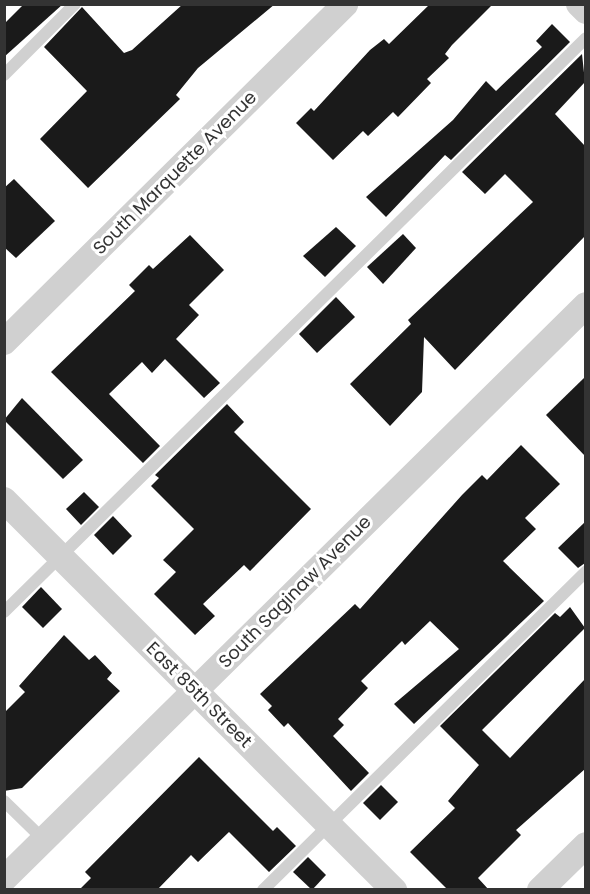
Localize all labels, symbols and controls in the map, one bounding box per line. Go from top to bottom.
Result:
street label: South Marquette Avenue [89,87,261,259]
street label: South Saginaw Avenue [214,511,376,673]
street label: East 85th Street [142,638,256,752]

